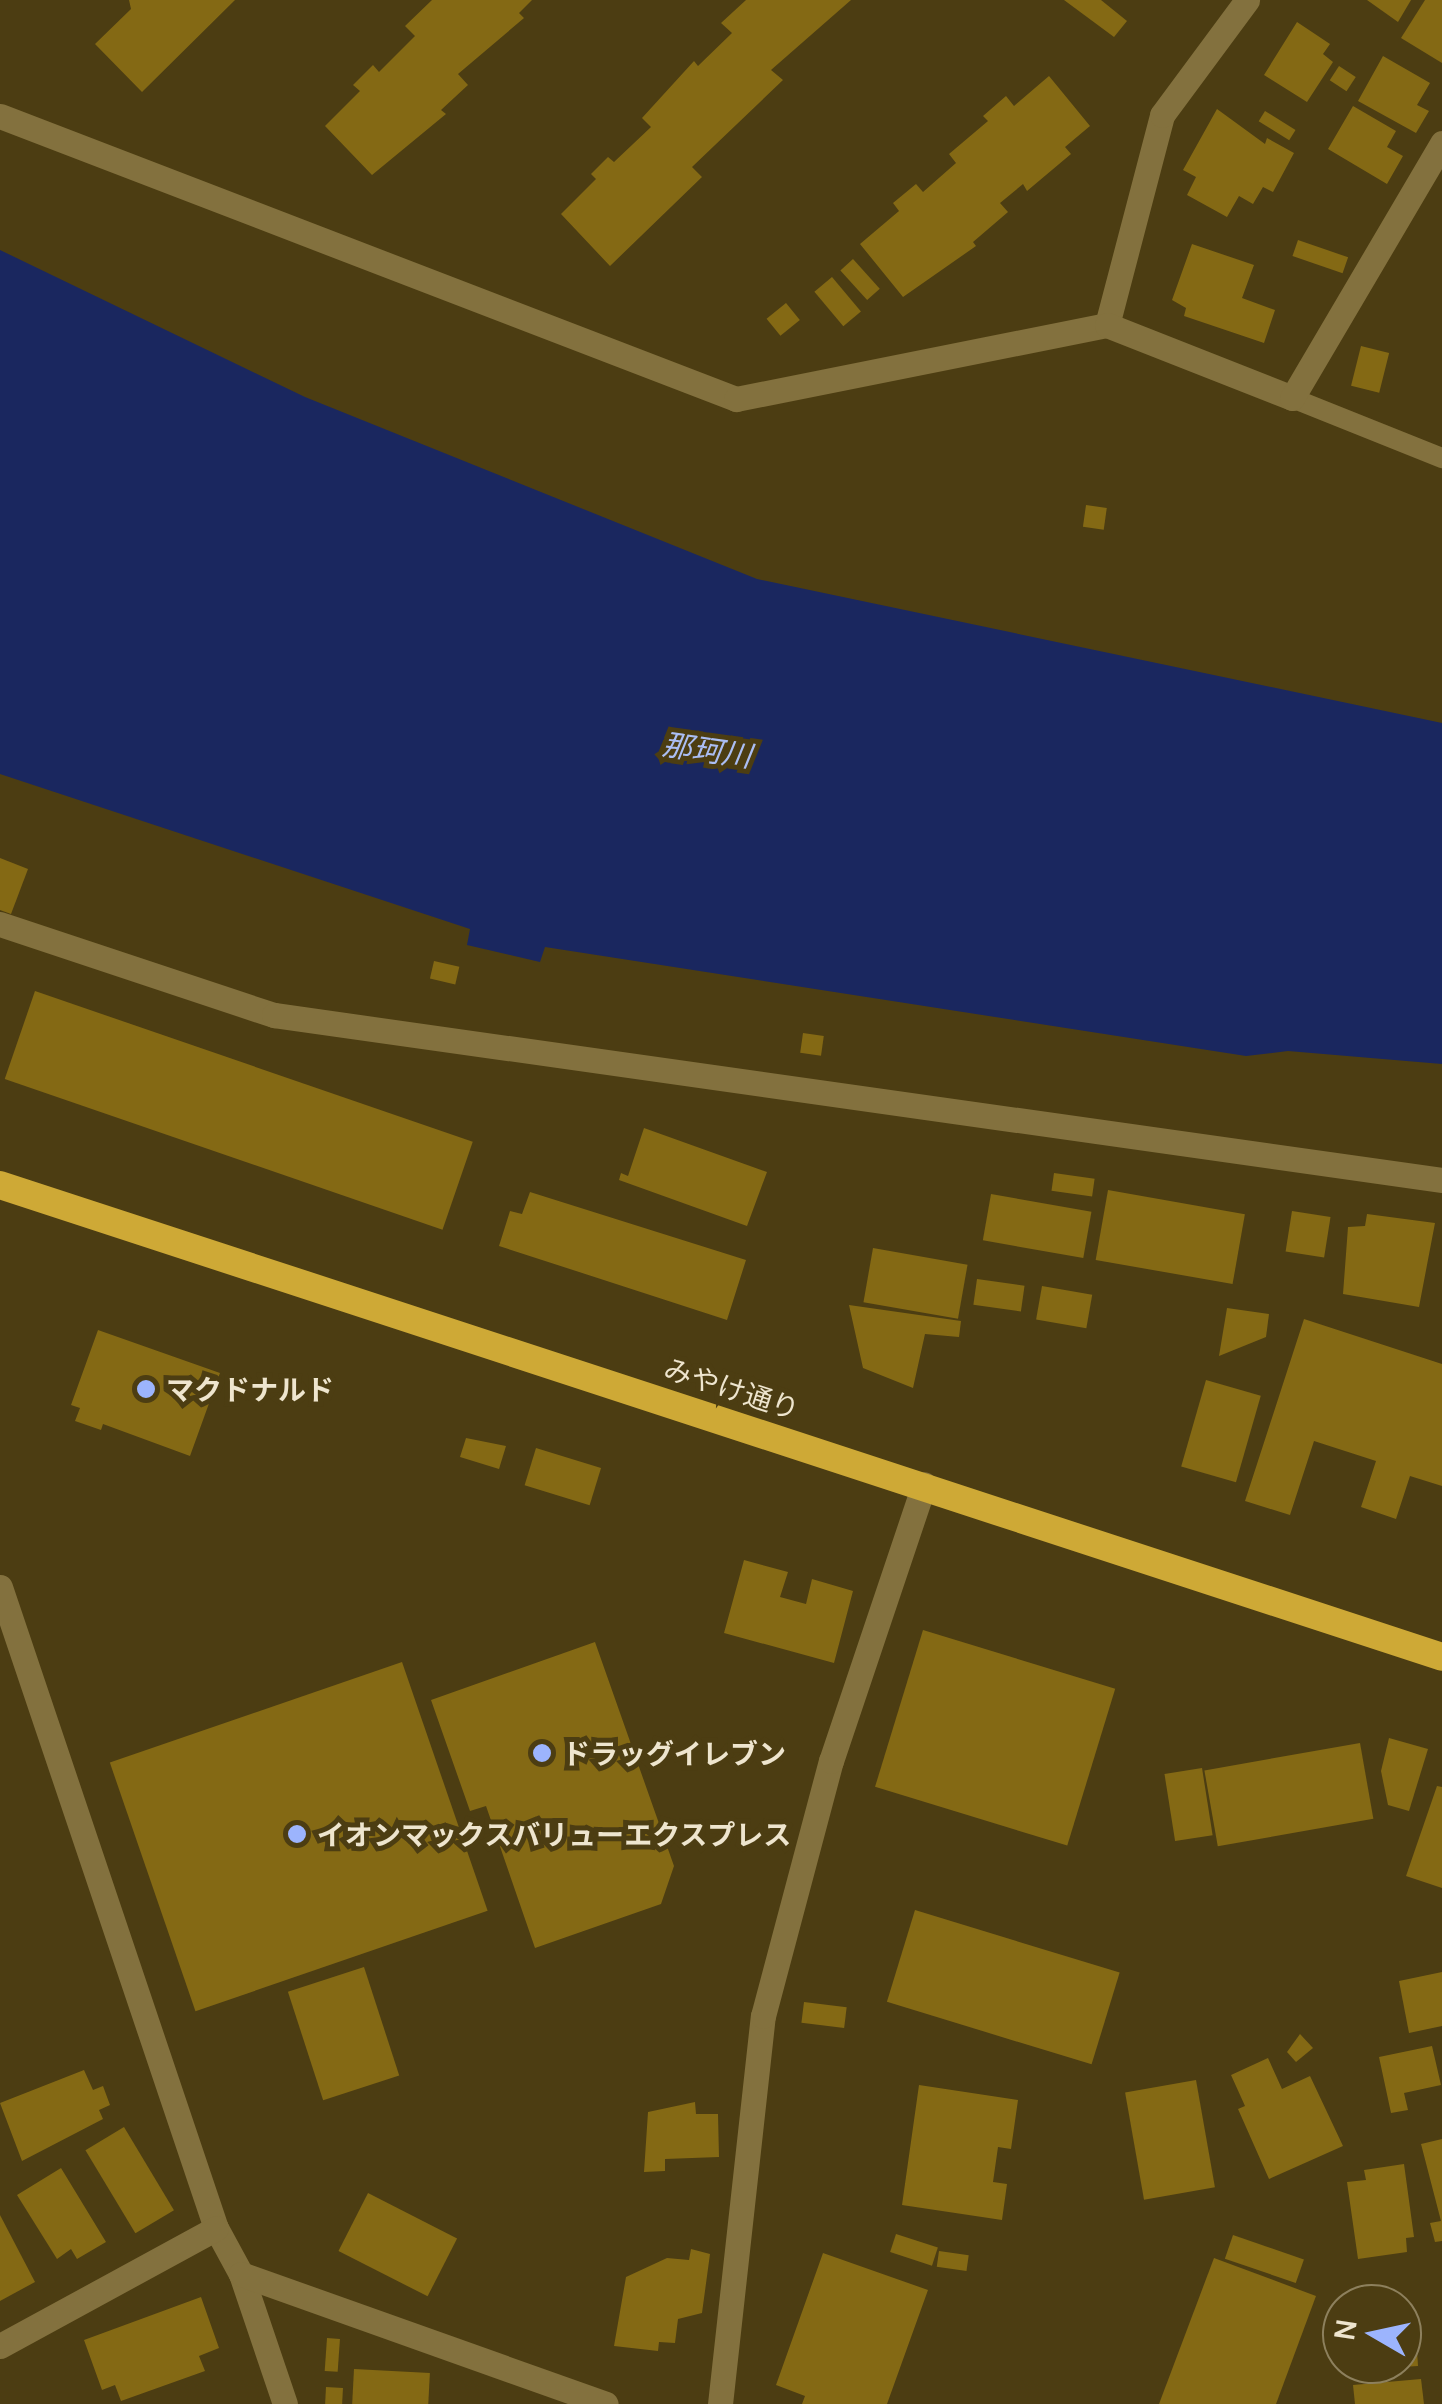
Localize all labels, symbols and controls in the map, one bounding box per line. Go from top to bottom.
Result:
water label: 那珂川 [660,726,754,774]
street label: みやけ通り [660,1350,804,1426]
place label: マクドナルド [166,1372,334,1406]
marker: マクドナルド [135,1378,157,1400]
place label: ドラッグイレブン [562,1736,786,1770]
marker: ドラッグイレブン [531,1742,553,1764]
place label: イオンマックスバリューエクスプレス [317,1817,793,1851]
marker: イオンマックスバリューエクスプレス [286,1823,308,1845]
north arrow [1322,2284,1422,2384]
text: N [1324,2317,1365,2343]

